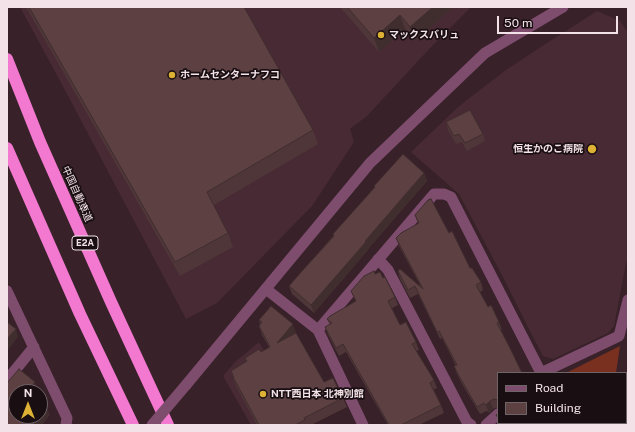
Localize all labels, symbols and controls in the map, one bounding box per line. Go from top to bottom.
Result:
scale bar [499,8,620,34]
text: 50 m [504,16,532,30]
place label: マックスバリュ [389,29,459,41]
marker: マックスバリュ [376,30,386,40]
place label: ホームセンターナフコ [180,69,280,81]
marker: ホームセンターナフコ [167,70,177,80]
place label: 恒生かのこ病院 [513,143,583,155]
marker: 恒生かのこ病院 [586,143,598,155]
street label: 中国自動車道 [59,164,95,224]
road number: E2A [72,236,98,250]
legend [497,372,627,424]
text: Road [535,381,563,395]
north arrow [8,384,48,424]
text: N [24,387,32,399]
place label: NTT西日本 北神別館 [271,388,364,400]
marker: NTT西日本 北神別館 [258,389,268,399]
text: Building [535,401,581,415]

